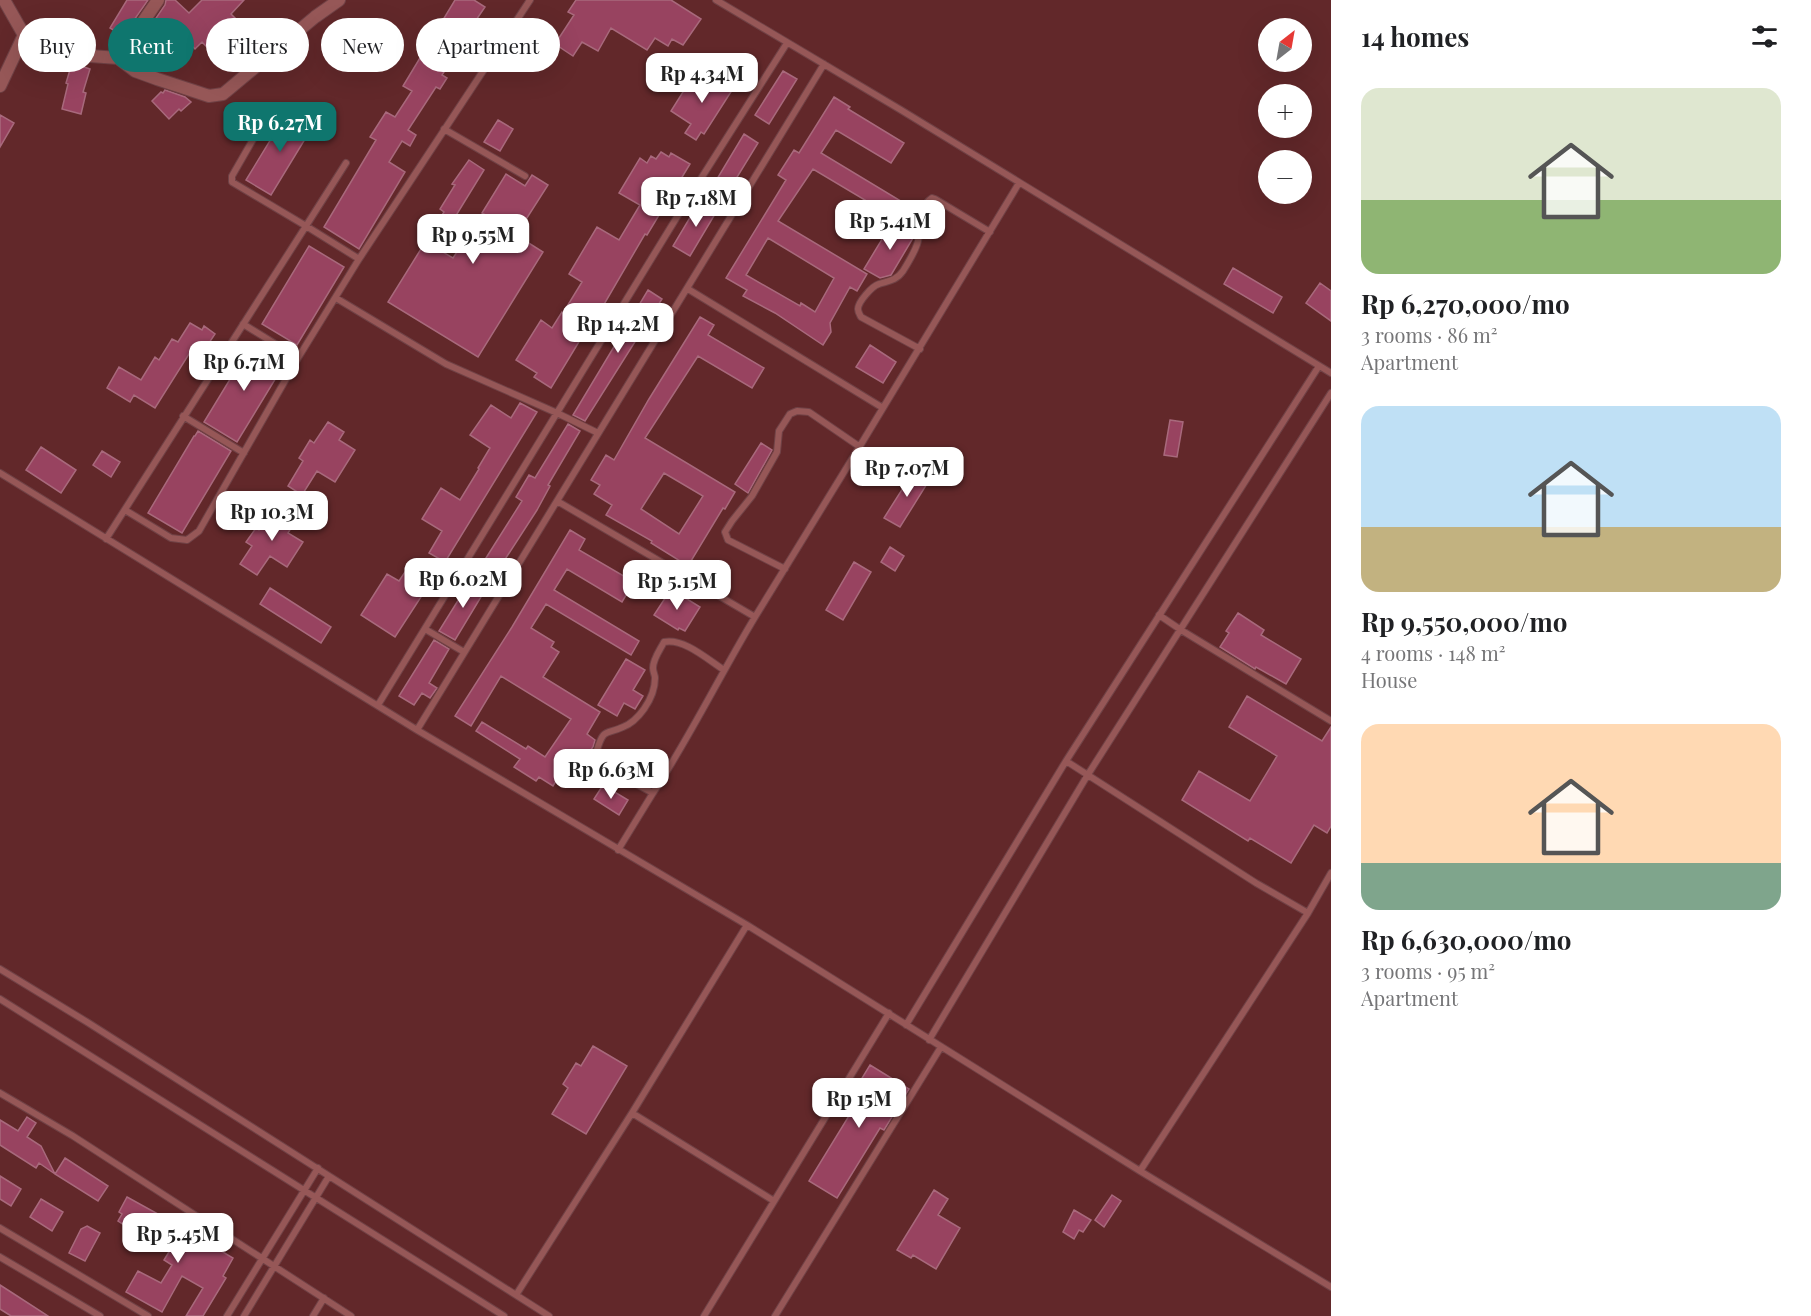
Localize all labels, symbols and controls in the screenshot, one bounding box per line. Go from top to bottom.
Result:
chip: Buy [18,18,96,72]
chip: Rent [108,18,194,72]
chip: Filters [206,18,309,72]
chip: New [321,18,404,72]
chip: Apartment [416,18,560,72]
north arrow [1258,18,1312,72]
map controls [1258,18,1312,204]
text: 14 homes [1361,19,1469,54]
icon: filters [1748,20,1781,53]
pin: Rp 4.34M [640,53,764,104]
text: Rp 4.34M [660,59,744,86]
button: + [1258,84,1312,138]
pin: Rp 6.27M [218,102,342,153]
text: Rp 6.27M [237,108,323,135]
icon: home [1517,127,1625,235]
button: − [1258,150,1312,204]
pin: Rp 7.18M [634,177,758,228]
text: Rp 7.18M [655,183,737,210]
pin: Rp 5.41M [828,200,952,251]
text: Rp 5.41M [849,206,931,233]
pin: Rp 9.55M [411,214,535,265]
text: Rp 9.55M [431,220,515,247]
text: Rp 6,270,000/mo [1361,286,1570,321]
pin: Rp 14.2M [556,303,680,354]
text: Rp 14.2M [576,309,660,336]
text: 3 rooms · 86 m² [1361,321,1498,348]
pin: Rp 6.71M [182,341,306,392]
text: Rp 6.71M [203,347,285,374]
text: Apartment [1361,348,1458,375]
icon: home [1517,445,1625,553]
pin: Rp 7.07M [845,447,969,498]
text: Rp 7.07M [865,453,949,480]
pin: Rp 10.3M [210,491,334,542]
text: Rp 10.3M [230,497,314,524]
pin: Rp 6.02M [401,558,525,609]
pin: Rp 5.15M [615,560,739,611]
text: Rp 6.02M [418,564,508,591]
text: Rp 5.15M [637,566,717,593]
text: Rp 9,550,000/mo [1361,604,1568,639]
text: 4 rooms · 148 m² [1361,639,1505,666]
text: House [1361,666,1417,693]
pin: Rp 6.63M [549,749,673,800]
text: Rp 6.63M [568,755,654,782]
icon: home [1517,763,1625,871]
text: Rp 6,630,000/mo [1361,922,1571,957]
text: 3 rooms · 95 m² [1361,957,1495,984]
text: Apartment [1361,984,1458,1011]
pin: Rp 15M [810,1078,908,1129]
text: Rp 15M [826,1084,892,1111]
pin: Rp 5.45M [116,1213,240,1264]
text: Rp 5.45M [136,1219,220,1246]

